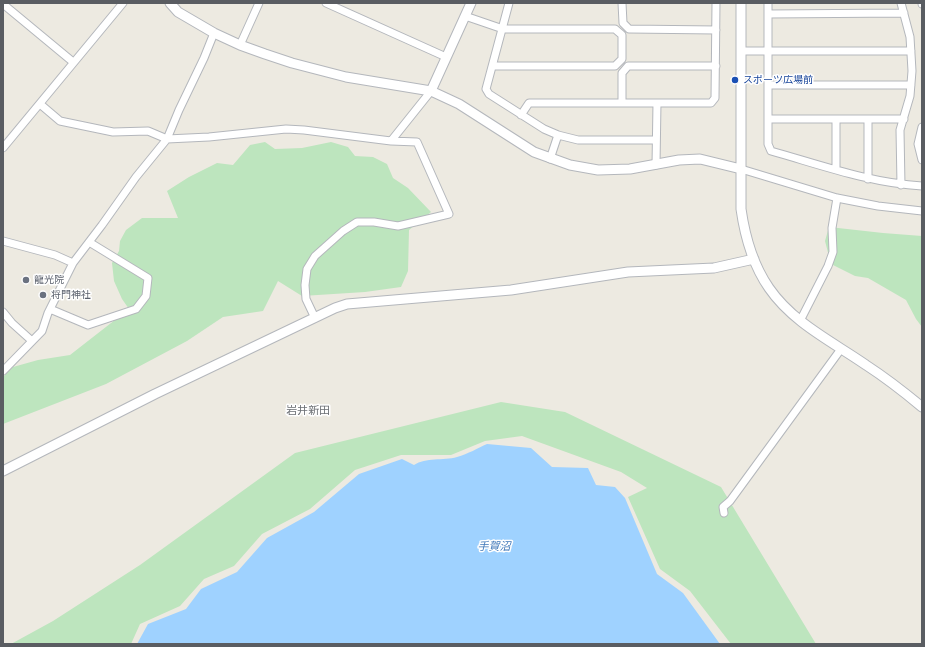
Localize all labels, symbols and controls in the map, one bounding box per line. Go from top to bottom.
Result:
place label: スポーツ広場前 [743,74,813,86]
marker: スポーツ広場前 [730,75,740,85]
place label: 龍光院 [34,274,64,286]
marker: 龍光院 [21,275,31,285]
place label: 将門神社 [51,289,91,301]
marker: 将門神社 [38,290,48,300]
district label: 岩井新田 [286,404,330,418]
water label: 手賀沼 [478,540,510,554]

